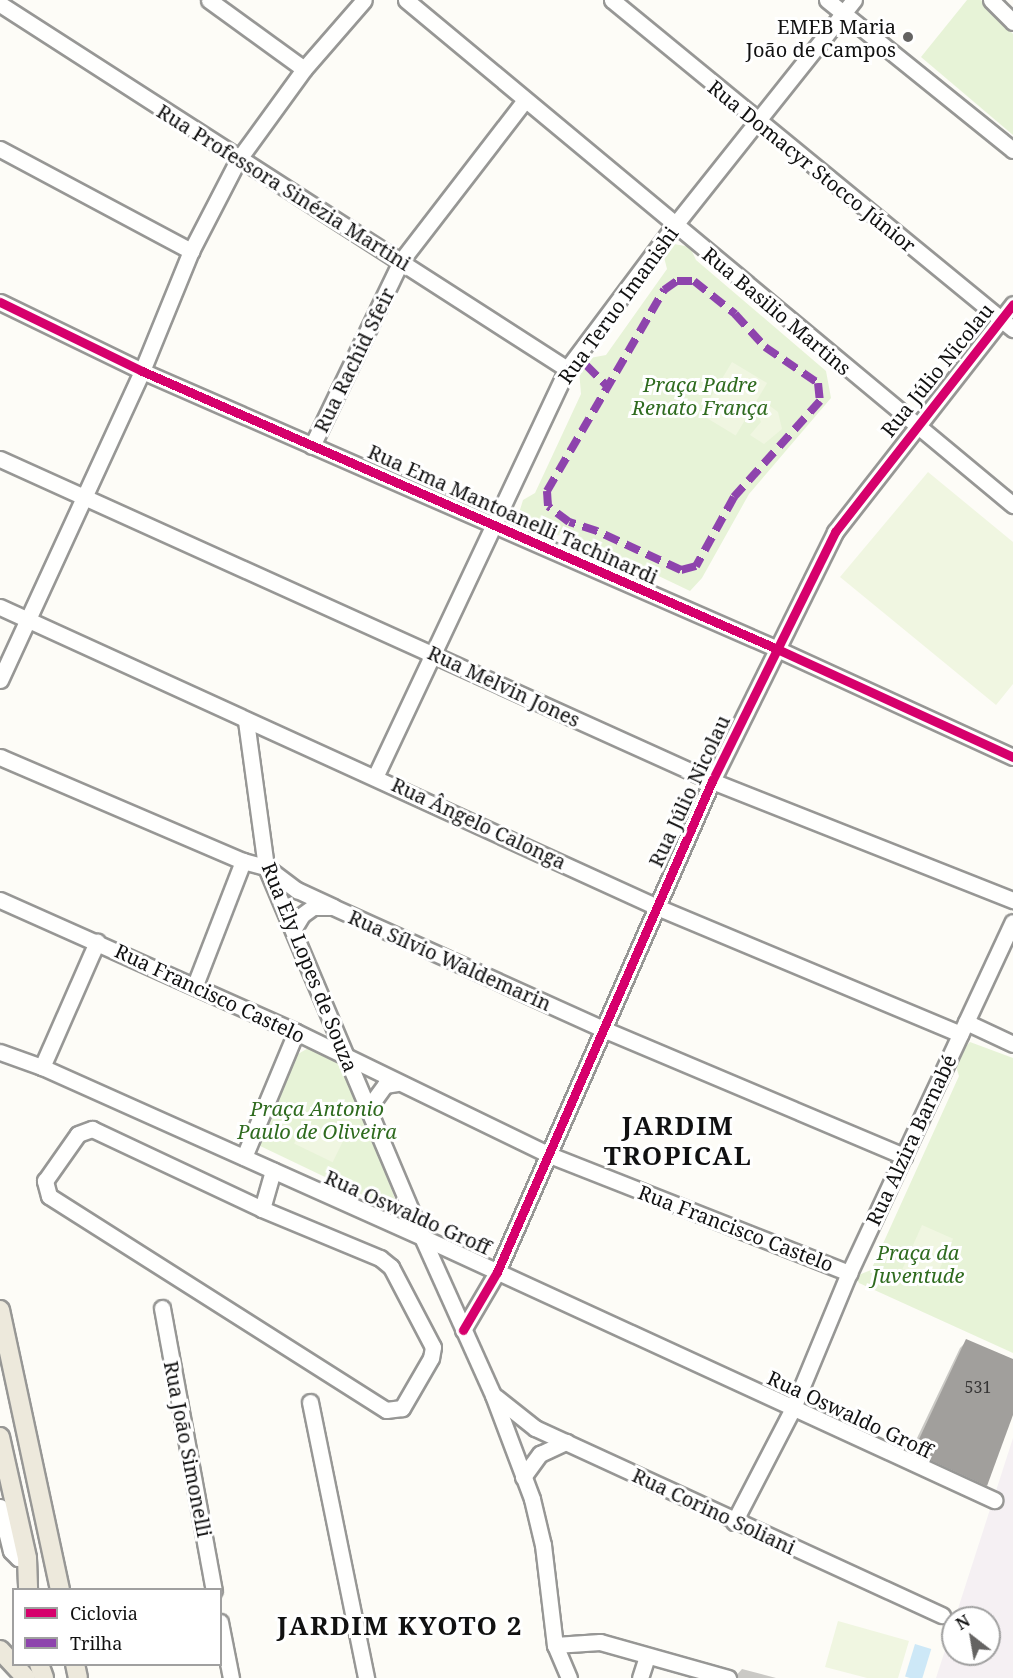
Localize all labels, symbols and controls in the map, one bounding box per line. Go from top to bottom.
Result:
place label: EMEB Maria João de Campos [746,14,896,61]
marker: EMEB Maria João de Campos [901,30,915,44]
street label: Rua Domacyr Stocco Júnior [703,75,921,257]
street label: Rua Professora Sinézia Martini [153,99,415,275]
street label: Rua Teruo Imanishi [553,222,683,388]
street label: Rua Basilio Martins [698,242,856,380]
street label: Rua Rachid Sfeir [309,284,399,436]
street label: Rua Júlio Nicolau [876,298,998,442]
park label: Praça Padre Renato França [632,373,768,420]
street label: Rua Ema Mantoanelli Tachinardi [364,439,662,589]
street label: Rua Melvin Jones [424,640,584,732]
street label: Rua Júlio Nicolau [643,711,735,871]
street label: Rua Ângelo Calonga [388,772,570,874]
street label: Rua Ely Lopes de Souza [257,859,363,1075]
street label: Rua Sílvio Waldemarin [345,904,555,1016]
street label: Rua Francisco Castelo [111,938,309,1048]
street label: Rua Alzira Barnabé [861,1051,961,1229]
park label: Praça Antonio Paulo de Oliveira [237,1097,397,1144]
district label: JARDIM TROPICAL [604,1110,752,1172]
street label: Rua Oswaldo Groff [321,1165,495,1259]
street label: Rua Francisco Castelo [635,1180,837,1276]
park label: Praça da Juventude [872,1241,964,1288]
street label: Rua João Simonelli [159,1359,217,1539]
street label: Rua Oswaldo Groff [764,1365,936,1463]
house number: 531 [965,1377,991,1397]
street label: Rua Corino Soliani [629,1463,799,1559]
legend [12,1588,222,1666]
text: Ciclovia [70,1601,138,1625]
north arrow [941,1606,1001,1666]
district label: JARDIM KYOTO 2 [277,1610,523,1642]
text: N [952,1610,974,1635]
text: Trilha [70,1631,122,1655]

